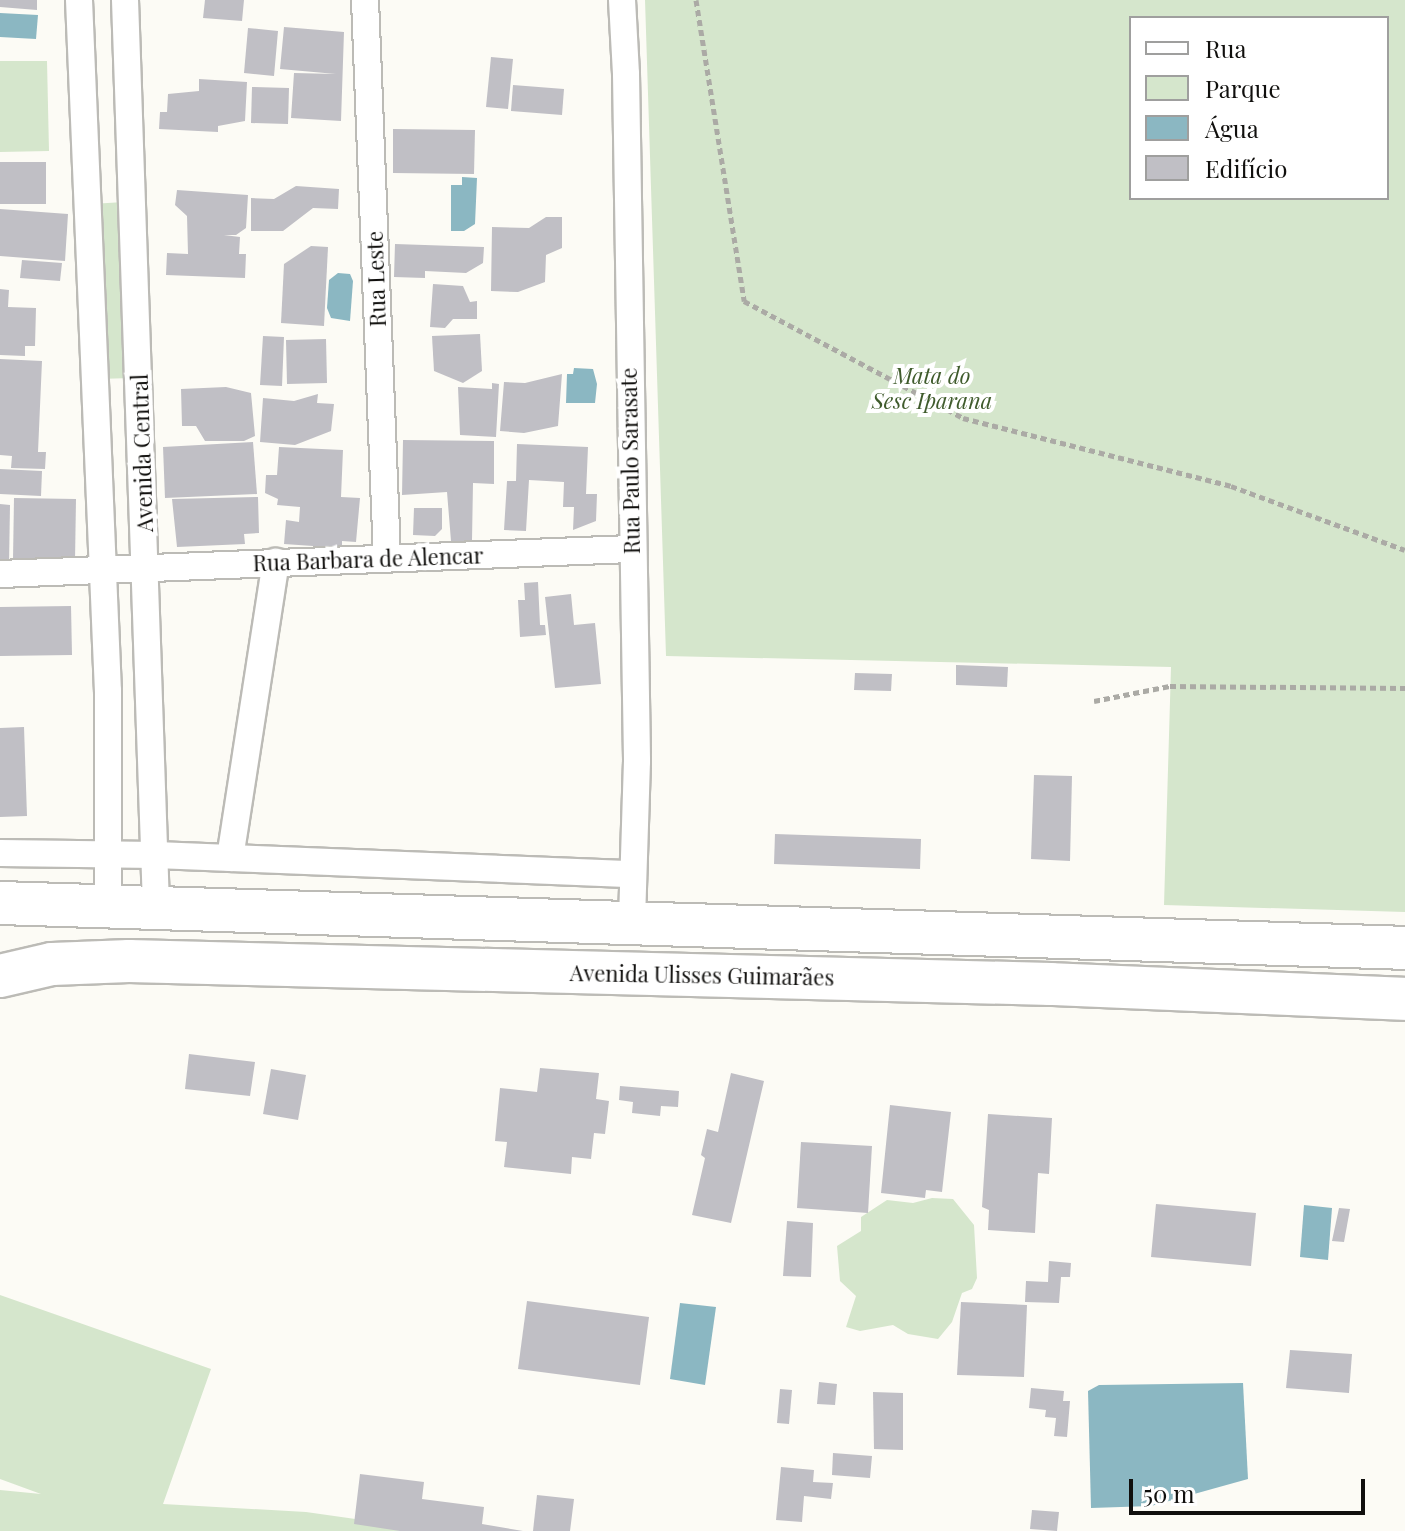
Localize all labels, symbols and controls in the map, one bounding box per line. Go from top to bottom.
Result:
legend [1129,16,1389,200]
text: Rua [1205,32,1246,64]
text: Parque [1205,72,1281,104]
text: Água [1205,112,1259,144]
text: Edifício [1205,152,1287,184]
street label: Rua Leste [361,230,391,328]
park label: Mata do Sesc Iparana [872,362,992,414]
street label: Rua Paulo Sarasate [615,367,645,555]
street label: Avenida Central [126,373,158,533]
street label: Rua Barbara de Alencar [252,542,484,576]
street label: Avenida Ulisses Guimarães [569,959,835,991]
scale bar [1133,1463,1369,1513]
text: 50 m [1143,1477,1195,1509]

